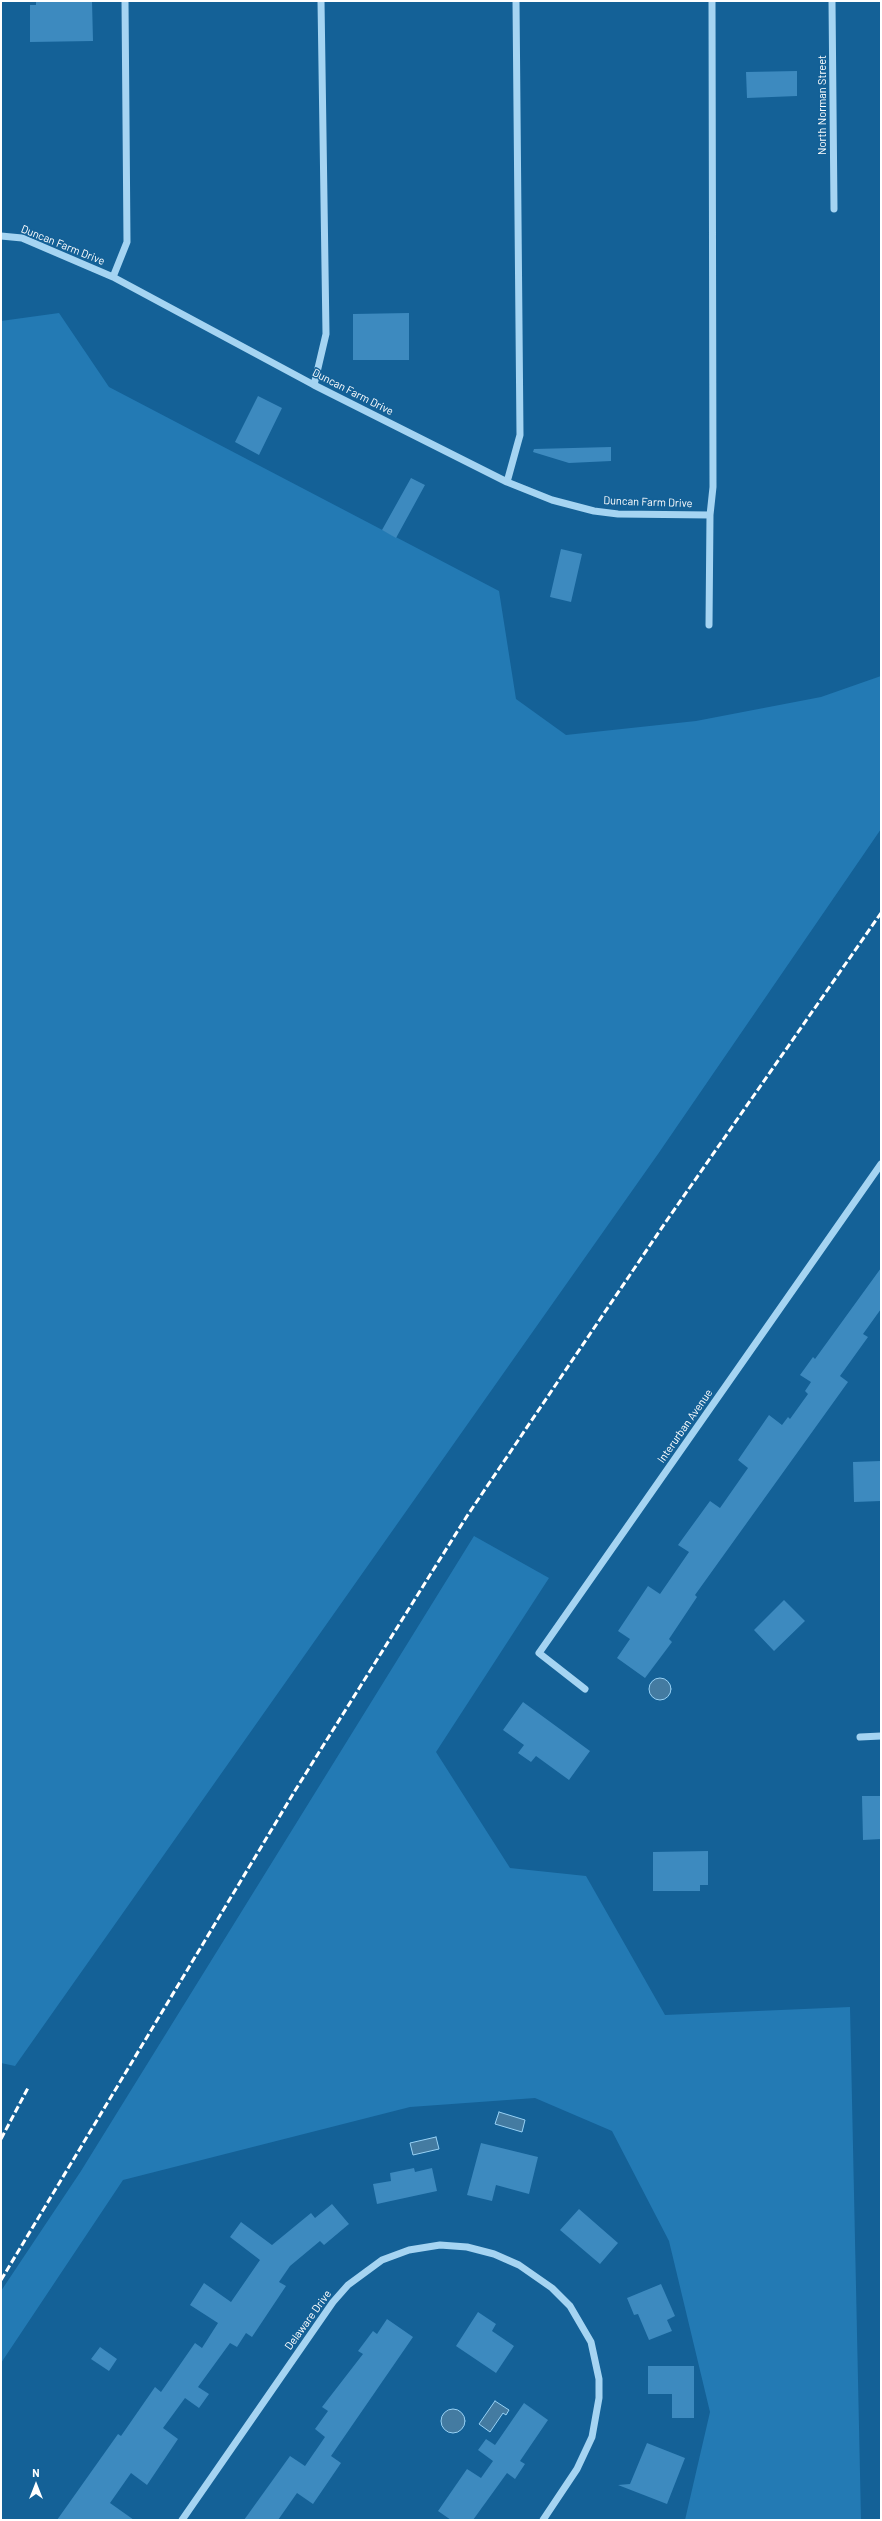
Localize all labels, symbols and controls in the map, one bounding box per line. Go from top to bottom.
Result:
street label: North Norman Street [815,55,829,155]
street label: Duncan Farm Drive [19,222,107,268]
street label: Duncan Farm Drive [310,366,396,418]
street label: Duncan Farm Drive [603,494,693,510]
street label: Interurban Avenue [655,1387,715,1465]
street label: Delaware Drive [282,2288,334,2352]
north arrow [16,2465,56,2505]
text: N [32,2466,40,2479]

